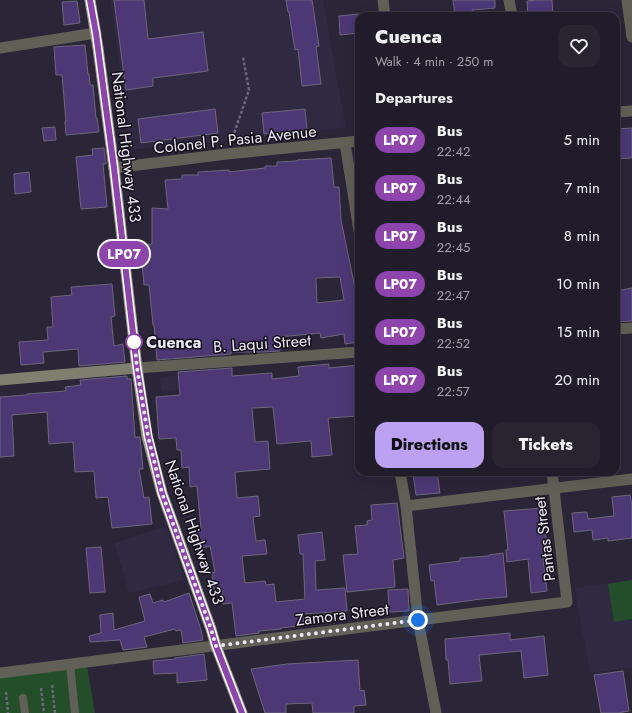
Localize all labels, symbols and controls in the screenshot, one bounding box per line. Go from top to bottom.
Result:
text: Cuenca [375,23,442,50]
button: heart [558,25,600,67]
text: Walk · 4 min · 250 m [375,52,493,71]
street label: National Highway 433 [106,70,147,224]
text: Departures [375,87,453,109]
street label: Colonel P. Pasia Avenue [153,120,318,159]
text: Bus [437,120,462,142]
text: 5 min [564,129,600,151]
text: LP07 [383,130,417,150]
text: 22:42 [437,142,471,161]
text: Bus [437,168,462,190]
text: 7 min [564,177,600,199]
text: LP07 [383,178,417,198]
text: 22:44 [437,190,471,209]
text: Bus [437,216,462,238]
text: 8 min [564,225,600,247]
text: LP07 [383,226,417,246]
text: 22:45 [437,238,470,257]
line badge: LP07 [96,241,152,267]
text: LP07 [107,244,141,264]
text: Bus [437,264,462,286]
text: 10 min [556,273,600,295]
text: LP07 [383,274,417,294]
text: 22:47 [437,286,470,305]
text: Bus [437,312,462,334]
text: 15 min [557,321,600,343]
text: LP07 [383,322,417,342]
street label: B. Laqui Street [212,329,312,358]
place label: Cuenca [146,331,201,354]
marker: Cuenca [125,333,143,351]
text: 22:52 [437,334,470,353]
text: Bus [437,360,462,382]
text: 20 min [554,369,600,391]
text: LP07 [383,370,417,390]
text: 22:57 [437,382,470,401]
button: Directions [375,422,484,468]
button: Tickets [492,422,600,468]
street label: National Highway 433 [159,457,230,608]
street label: Pantas Street [528,495,561,583]
street label: Zamora Street [294,597,390,632]
your location [408,610,428,630]

